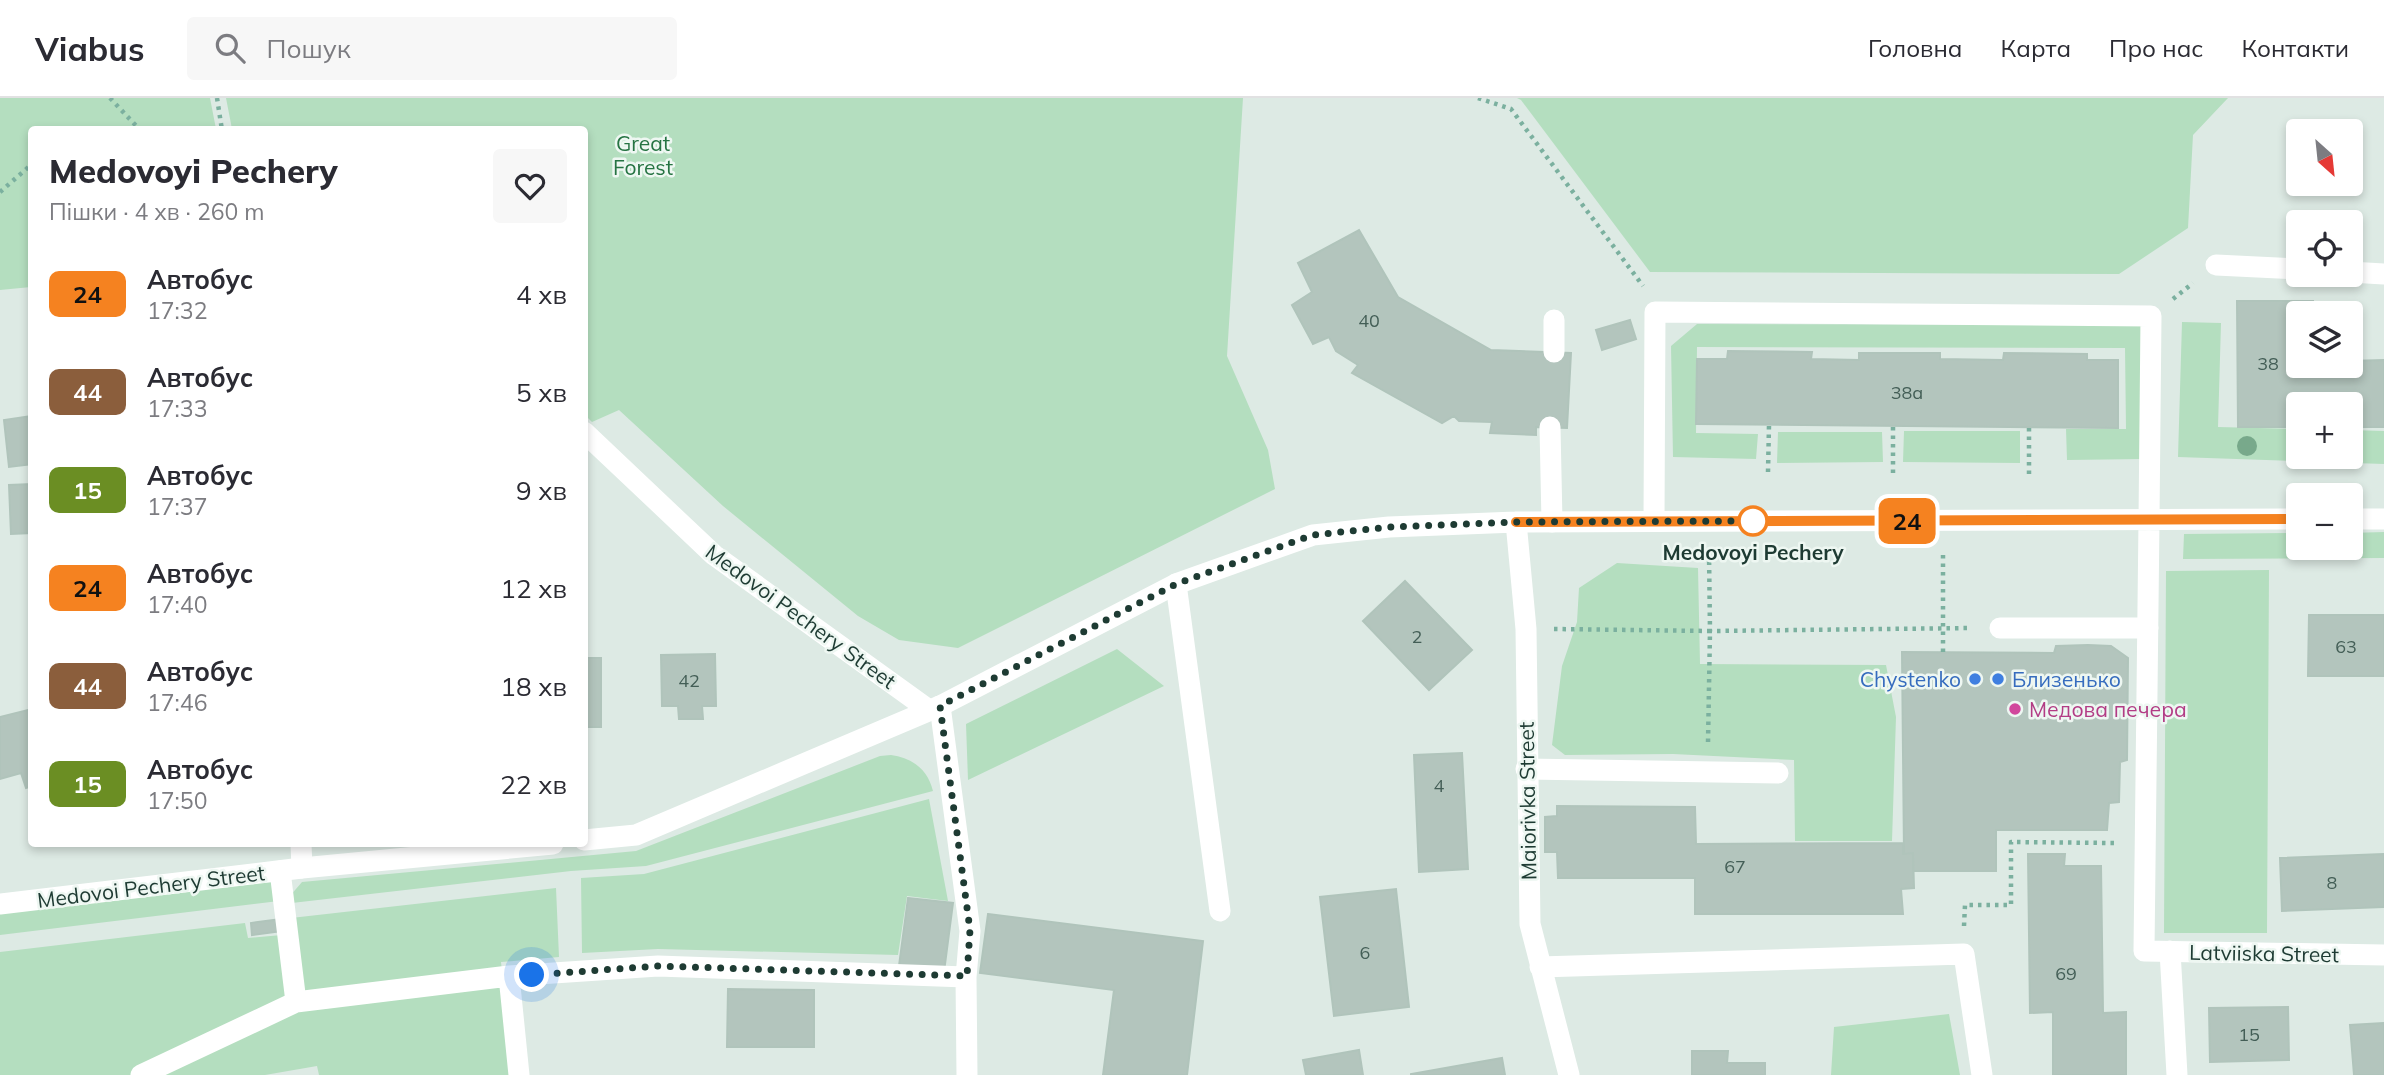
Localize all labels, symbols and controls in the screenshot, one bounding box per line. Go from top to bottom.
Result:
search box [187,17,677,80]
text: Viabus [35,28,145,69]
icon: search [211,29,249,67]
text: Пошук [267,32,351,65]
text: Головна [1868,33,1962,63]
text: Карта [2000,33,2071,63]
text: Про нас [2109,33,2203,63]
text: Контакти [2241,33,2349,63]
north arrow [2286,119,2362,196]
map controls [2286,119,2363,560]
park label: Great Forest [613,130,673,180]
button: heart [493,149,567,223]
text: Medovoyi Pechery [49,150,338,191]
text: Пішки · 4 хв · 260 m [49,197,265,226]
button: locate [2286,210,2363,287]
text: Автобус [147,263,253,296]
text: 4 хв [516,278,567,311]
text: 24 [73,279,102,309]
text: 17:32 [147,296,207,325]
button: layers [2286,301,2363,378]
house number: 40 [1358,309,1380,332]
house number: 38 [2257,352,2279,375]
text: Автобус [147,361,253,394]
text: 5 хв [516,376,567,409]
text: 44 [73,377,102,407]
house number: 38а [1891,381,1923,404]
button: + [2286,392,2363,469]
text: 17:33 [147,394,207,423]
text: Автобус [147,459,253,492]
text: 9 хв [516,474,567,507]
text: 15 [73,475,102,505]
button: − [2286,483,2363,560]
text: 17:37 [147,492,207,521]
line badge: 24 [1876,498,1938,544]
marker: Medovoyi Pechery [1738,506,1768,536]
text: 24 [1893,506,1921,536]
street label: Medovoi Pechery Street [701,538,901,694]
place label: Medovoyi Pechery [1662,539,1844,565]
text: Автобус [147,557,253,590]
text: 12 хв [500,572,567,605]
text: 24 [73,573,102,603]
text: 17:40 [147,590,207,619]
house number: 2 [1412,625,1422,648]
house number: 63 [2335,635,2357,658]
text: Автобус [147,655,253,688]
place label: Chystenko [1860,666,1961,692]
place label: Близенько [2012,666,2121,692]
house number: 42 [678,669,700,692]
text: 18 хв [500,670,567,703]
text: 44 [73,671,102,701]
marker: Chystenko [1967,671,1983,687]
marker: Близенько [1990,671,2006,687]
text: 17:46 [147,688,207,717]
place label: Медова печера [2029,696,2187,722]
marker: Медова печера [2007,701,2023,717]
street label: Maiorivka Street [1513,722,1541,880]
text: Автобус [147,753,253,786]
text: 22 хв [500,768,567,801]
text: 15 [73,769,102,799]
house number: 4 [1434,774,1445,797]
text: 17:50 [147,786,207,815]
house number: 67 [1724,855,1746,878]
street label: Medovoi Pechery Street [36,859,266,913]
house number: 8 [2327,871,2337,894]
street label: Latviiska Street [2189,939,2339,967]
house number: 6 [1360,941,1370,964]
your location [514,957,549,992]
house number: 69 [2055,962,2077,985]
house number: 15 [2238,1023,2260,1046]

